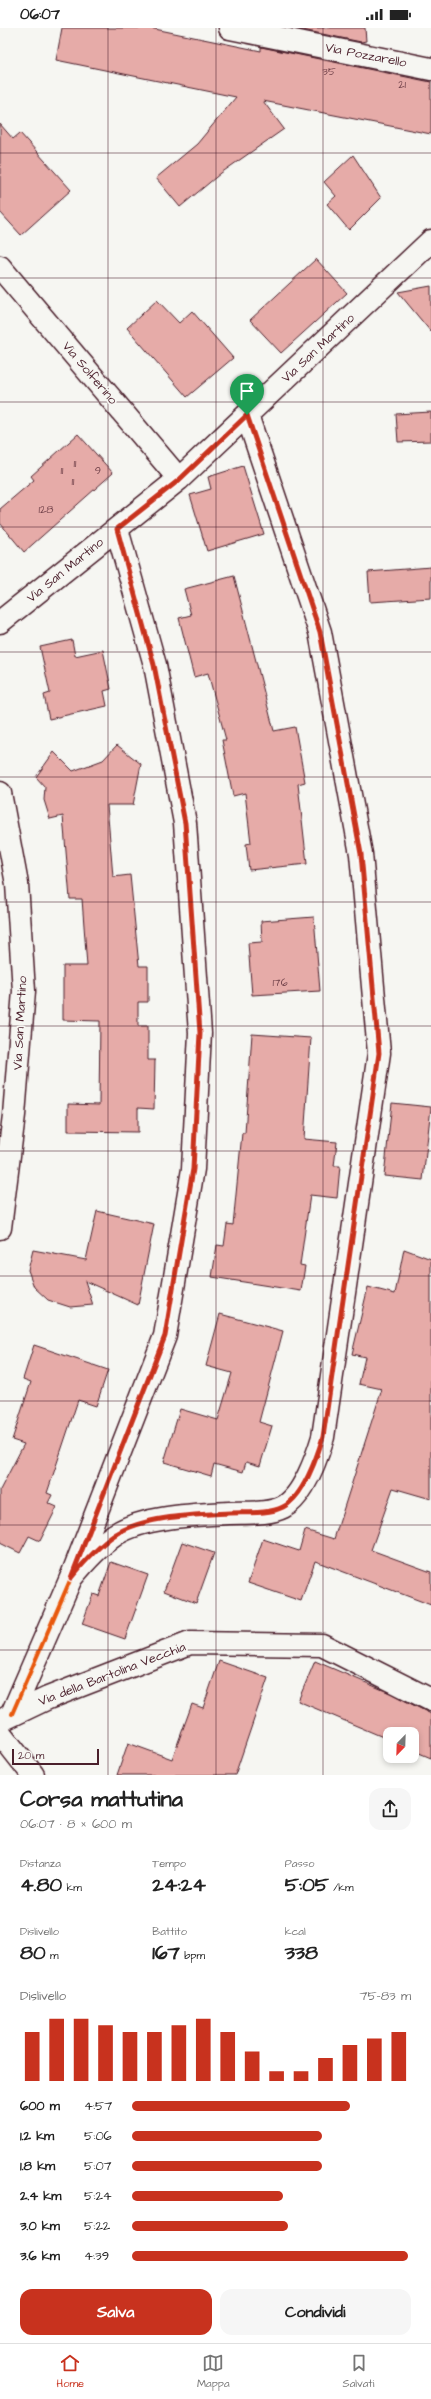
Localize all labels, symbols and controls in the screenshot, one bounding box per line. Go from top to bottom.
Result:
text: 06:07 [20,4,60,25]
street label: Via Pozzarello [324,38,409,72]
house number: 35 [322,64,336,79]
house number: 21 [398,77,406,92]
street label: Via San Martino [277,309,359,387]
street label: Via Solferino [58,338,122,409]
pin [230,374,264,415]
icon: arrive [236,380,258,402]
house number: 11 [74,456,77,471]
house number: 11 [61,463,64,478]
house number: 9 [95,463,101,478]
house number: 11 [72,474,75,489]
house number: 128 [39,502,53,517]
street label: Via San Martino [23,533,108,607]
street label: Via San Martino [9,975,31,1071]
house number: 176 [272,975,288,990]
street label: Via della Bartolina Vecchia [36,1637,188,1710]
north arrow [383,1727,419,1763]
map controls [383,1727,419,1763]
scale bar [12,1747,99,1766]
text: 20 m [18,1748,44,1763]
text: Corsa mattutina [20,1784,183,1815]
button: share [369,1788,411,1830]
text: 06:07 · 8 × 600 m [20,1815,132,1833]
text: Distanza [20,1856,61,1871]
text: Tempo [152,1856,186,1871]
text: Passo [285,1856,315,1871]
text: 4.80 [20,1871,62,1899]
text: 24:24 [152,1871,206,1899]
text: 5:05 [285,1871,329,1899]
text: km [62,1880,82,1895]
text: /km [329,1880,354,1895]
text: Dislivello [20,1924,59,1939]
text: Battito [152,1924,187,1939]
text: kcal [285,1924,306,1939]
text: 80 [20,1939,46,1967]
text: 167 [152,1939,180,1967]
text: 338 [285,1939,318,1967]
text: m [46,1948,59,1963]
text: bpm [180,1948,205,1963]
text: Dislivello [20,1987,66,2005]
text: 75–83 m [359,1987,411,2005]
text: 600 m [20,2097,60,2115]
text: 4:57 [84,2097,112,2115]
text: 1.2 km [20,2127,54,2145]
text: 5:06 [84,2127,112,2145]
text: 1.8 km [20,2157,55,2175]
text: 5:07 [84,2157,112,2175]
text: 2.4 km [20,2187,61,2205]
text: 5:24 [84,2187,112,2205]
text: 3.0 km [20,2217,60,2235]
text: 5:22 [84,2217,110,2235]
text: 3.6 km [20,2247,60,2265]
text: 4:39 [84,2247,109,2265]
button: Salva [20,2289,212,2335]
button: Condividi [220,2289,411,2335]
tab: Home [57,2352,84,2391]
tab: Mappa [197,2352,230,2391]
tab: Salvati [343,2352,374,2391]

